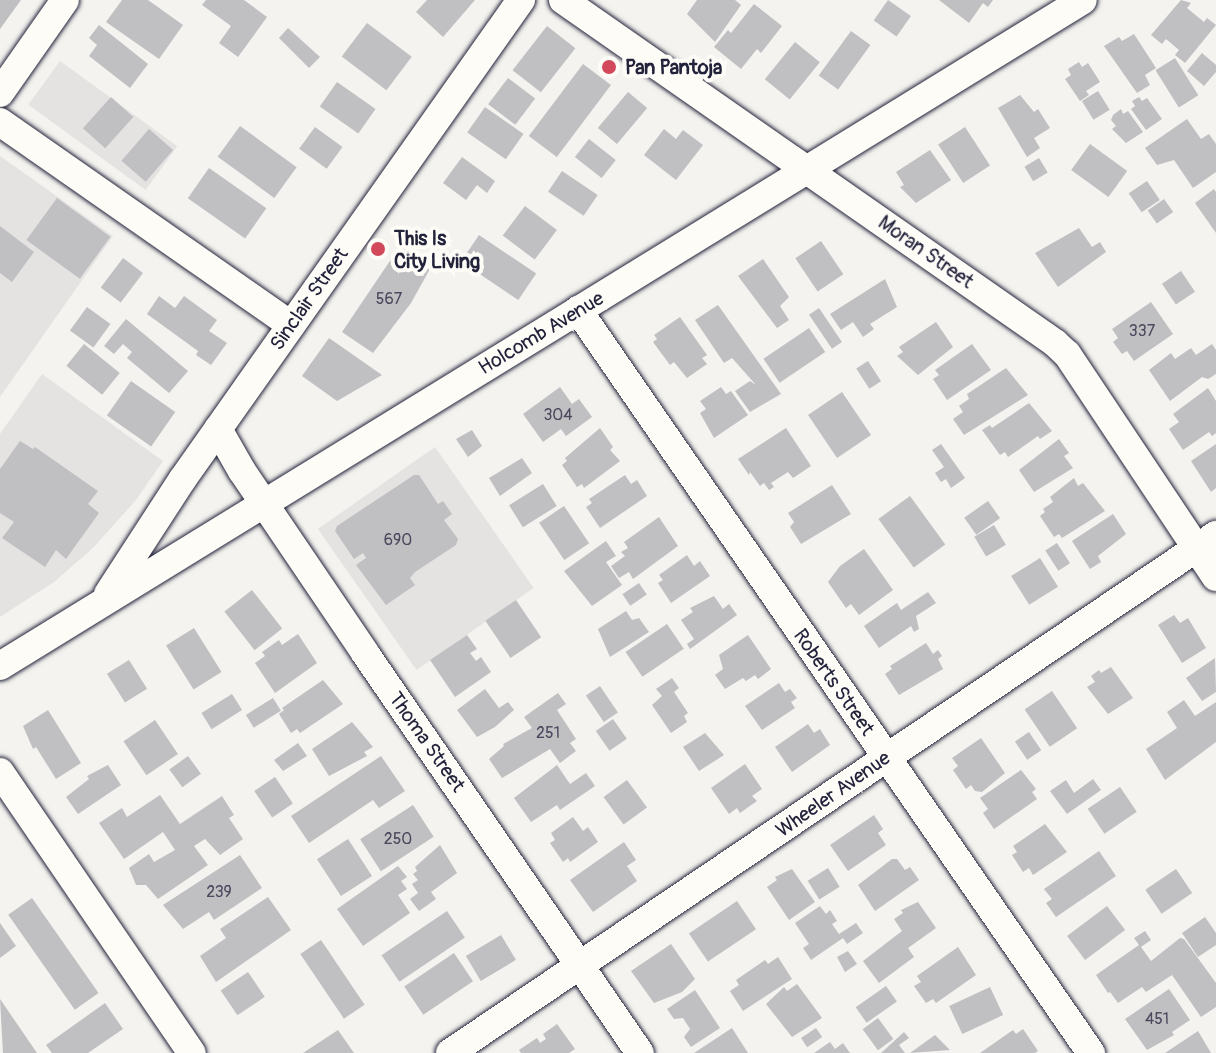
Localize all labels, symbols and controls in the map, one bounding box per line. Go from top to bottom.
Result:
place label: Pan Pantoja [625,55,722,79]
marker: Pan Pantoja [600,58,618,76]
street label: Moran Street [874,210,978,294]
place label: This Is City Living [394,226,480,273]
marker: This Is City Living [369,240,387,258]
street label: Sinclair Street [265,243,353,355]
street label: Holcomb Avenue [474,286,608,380]
house number: 567 [376,289,402,309]
house number: 337 [1129,321,1155,341]
house number: 304 [543,405,573,425]
house number: 690 [384,530,412,550]
street label: Roberts Street [788,624,880,740]
street label: Thoma Street [384,687,470,797]
house number: 251 [536,723,560,743]
street label: Wheeler Avenue [771,746,895,842]
house number: 250 [384,829,412,849]
house number: 239 [206,882,232,902]
house number: 451 [1145,1009,1169,1029]

